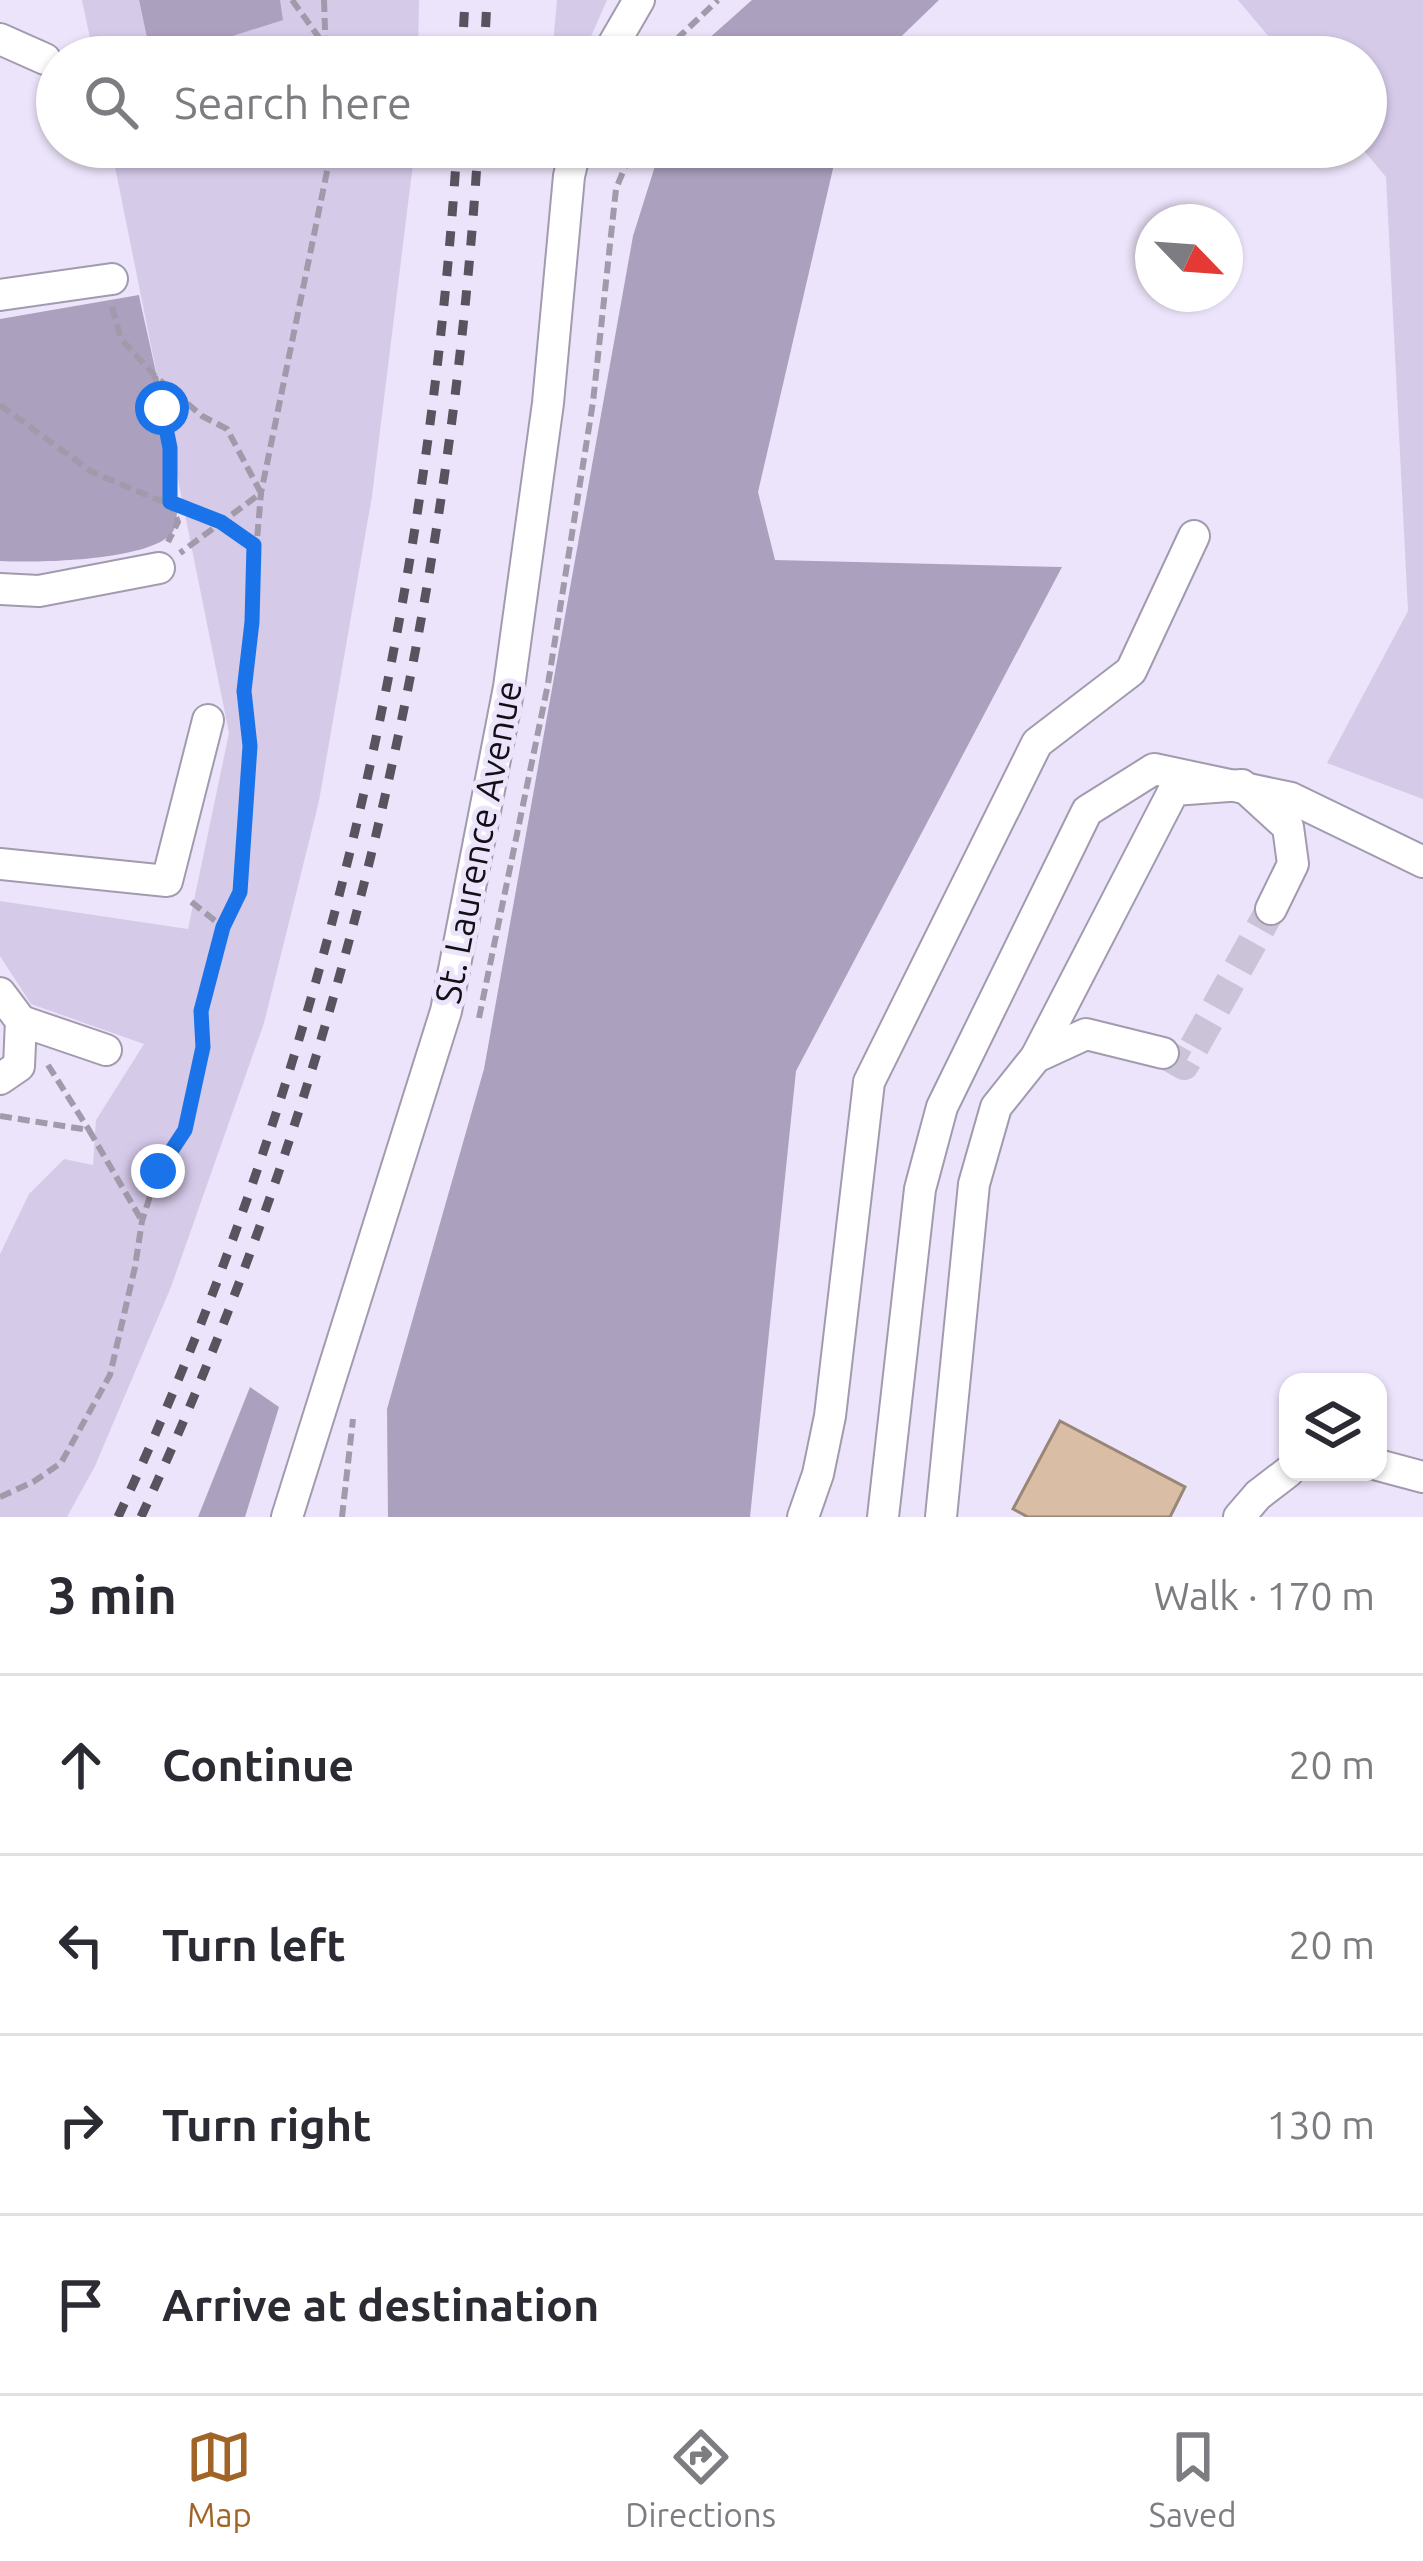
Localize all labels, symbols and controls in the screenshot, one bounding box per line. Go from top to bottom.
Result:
search box [36,36,1387,168]
icon: search [78,69,144,135]
text: Search here [174,77,412,128]
north arrow [1135,204,1243,312]
route start [135,381,189,435]
street label: St. Laurence Avenue [426,677,529,1007]
route end [131,1144,185,1198]
map controls [1279,1373,1387,1481]
button: layers [1279,1373,1387,1481]
text: 3 min [48,1566,177,1624]
text: Walk · 170 m [1154,1574,1375,1617]
icon: ahead [48,1732,114,1798]
text: Continue [162,1739,354,1790]
text: 20 m [1288,1743,1375,1786]
icon: left [48,1912,114,1978]
text: Turn left [162,1919,346,1970]
text: 20 m [1288,1923,1375,1966]
icon: right [48,2092,114,2158]
text: Turn right [162,2099,371,2150]
text: 130 m [1266,2103,1375,2146]
icon: arrive [48,2272,114,2338]
text: Arrive at destination [162,2279,599,2330]
tab: Map [186,2424,252,2533]
tab: Directions [625,2424,776,2533]
tab: Saved [1149,2424,1237,2533]

